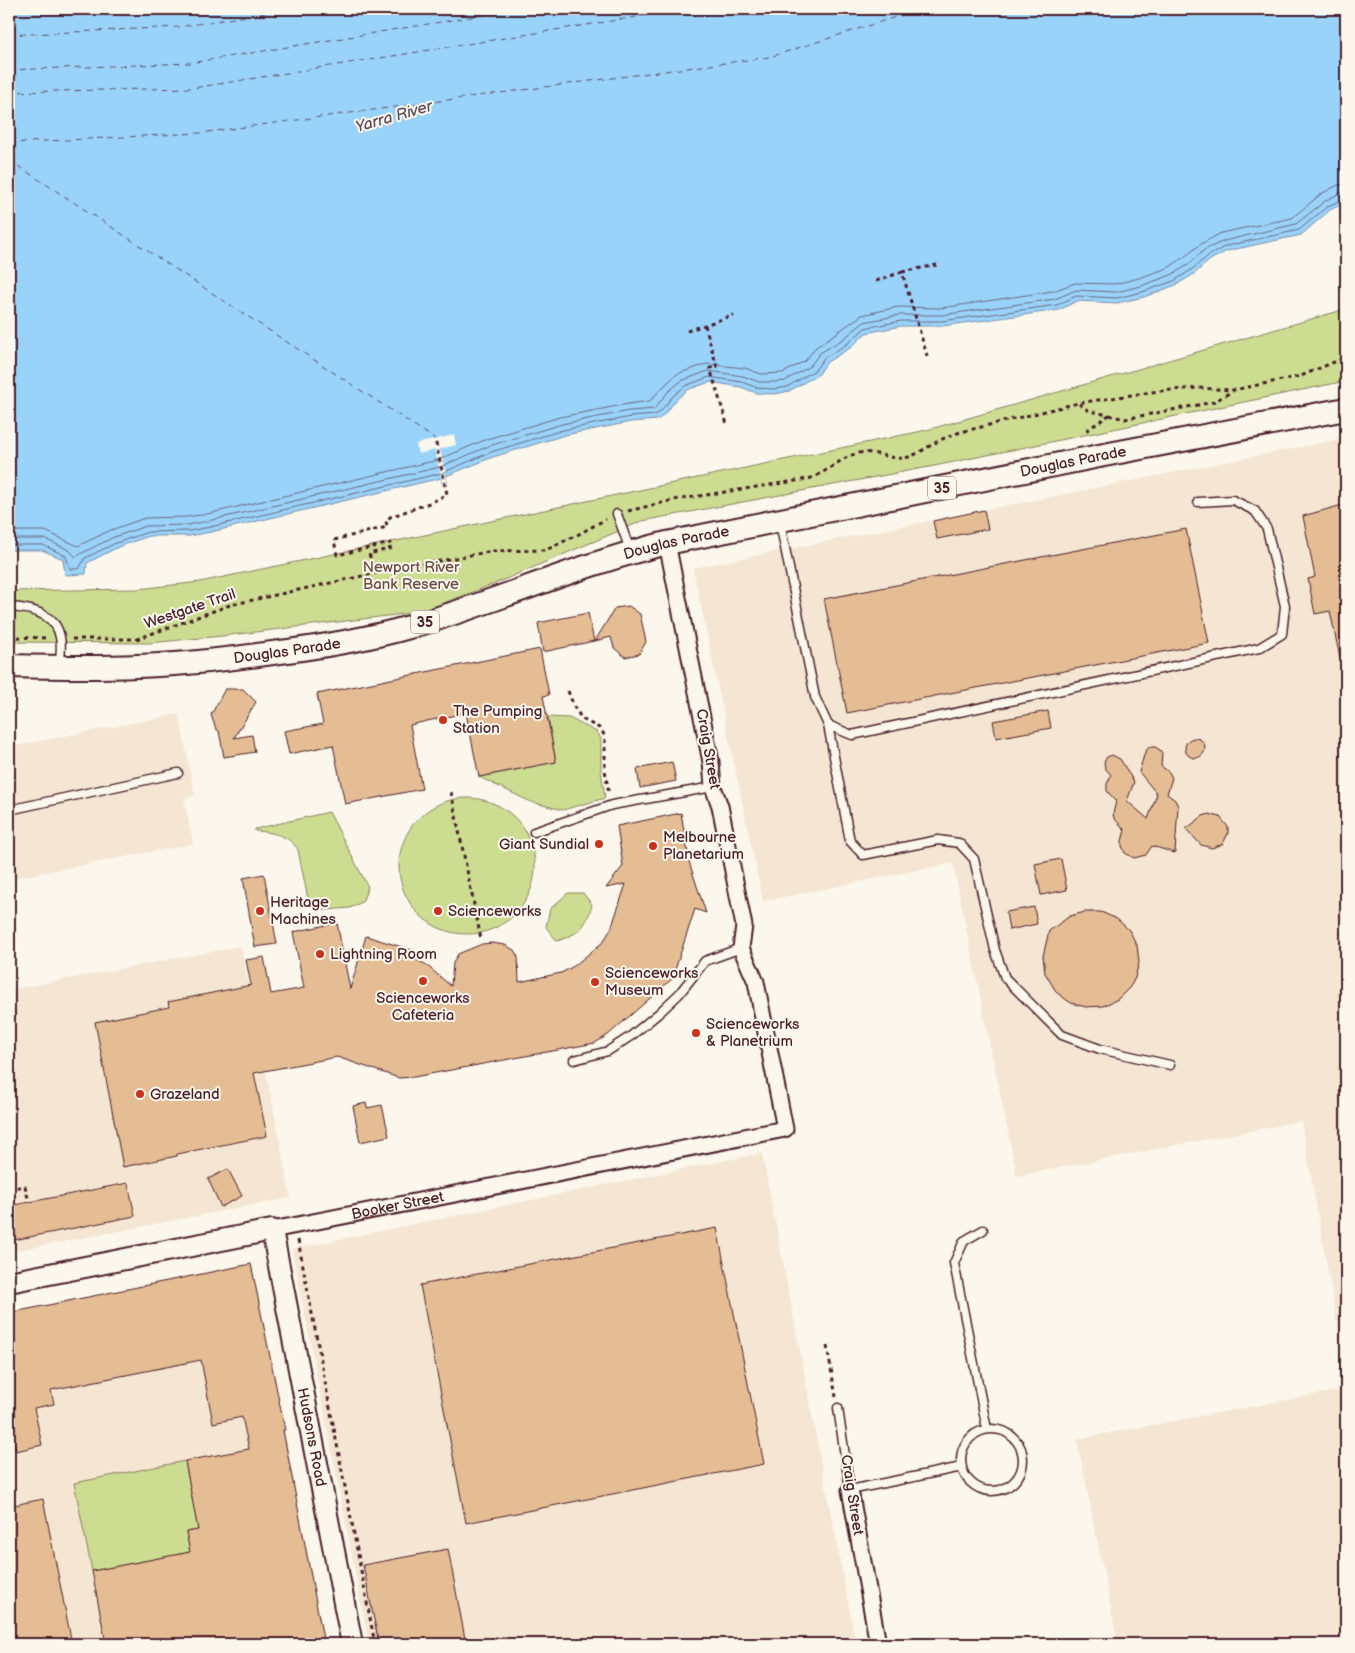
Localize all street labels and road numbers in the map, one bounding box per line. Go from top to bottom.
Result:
street label: Douglas Parade [1018,441,1128,481]
road number: 35 [928,476,956,499]
street label: Douglas Parade [621,521,731,564]
street label: Westgate Trail [142,584,238,634]
road number: 35 [411,610,439,634]
street label: Douglas Parade [232,633,342,668]
street label: Craig Street [692,707,724,791]
street label: Booker Street [350,1187,446,1224]
street label: Hudsons Road [293,1386,331,1488]
street label: Craig Street [836,1453,868,1537]

